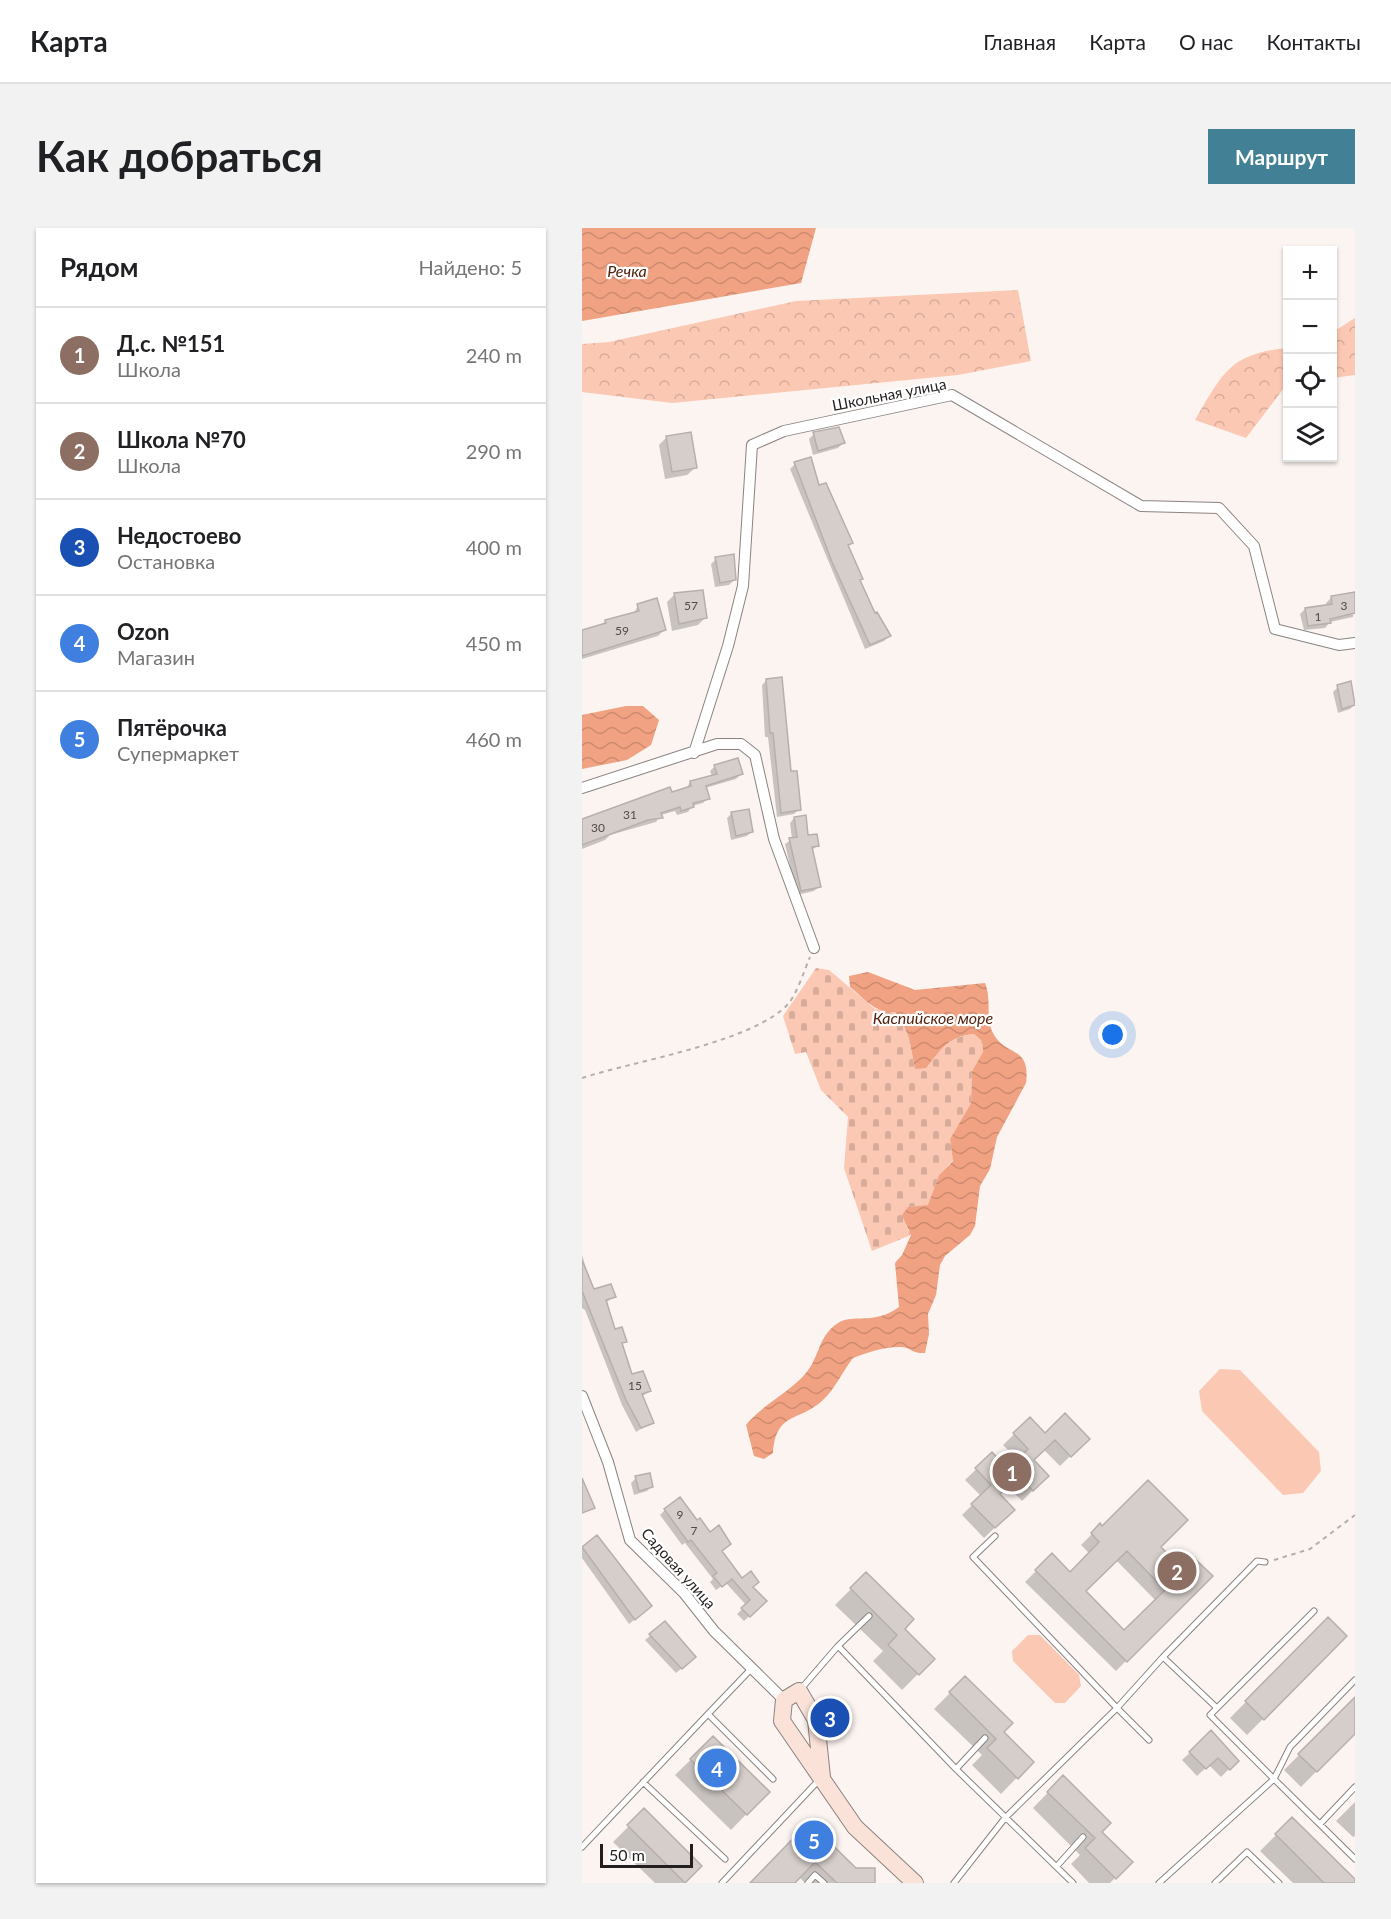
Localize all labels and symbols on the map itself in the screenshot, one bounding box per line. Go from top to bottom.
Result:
water label: Речка [607,261,647,280]
street label: Школьная улица [830,374,948,414]
house number: 57 [684,598,698,613]
house number: 3 [1341,598,1348,613]
house number: 1 [1315,609,1322,624]
house number: 59 [615,623,629,638]
house number: 31 [623,807,637,822]
house number: 30 [591,820,605,835]
water label: Каспийское море [873,1008,994,1027]
your location [1098,1020,1127,1049]
house number: 15 [628,1378,642,1393]
pin: 1 [992,1450,1032,1494]
house number: 9 [677,1507,684,1522]
house number: 7 [691,1523,698,1538]
street label: Садовая улица [638,1524,720,1612]
pin: 2 [1158,1548,1196,1594]
pin: 3 [810,1696,850,1740]
pin: 4 [698,1746,736,1790]
pin: 5 [794,1818,834,1862]
scale bar [600,1841,693,1868]

